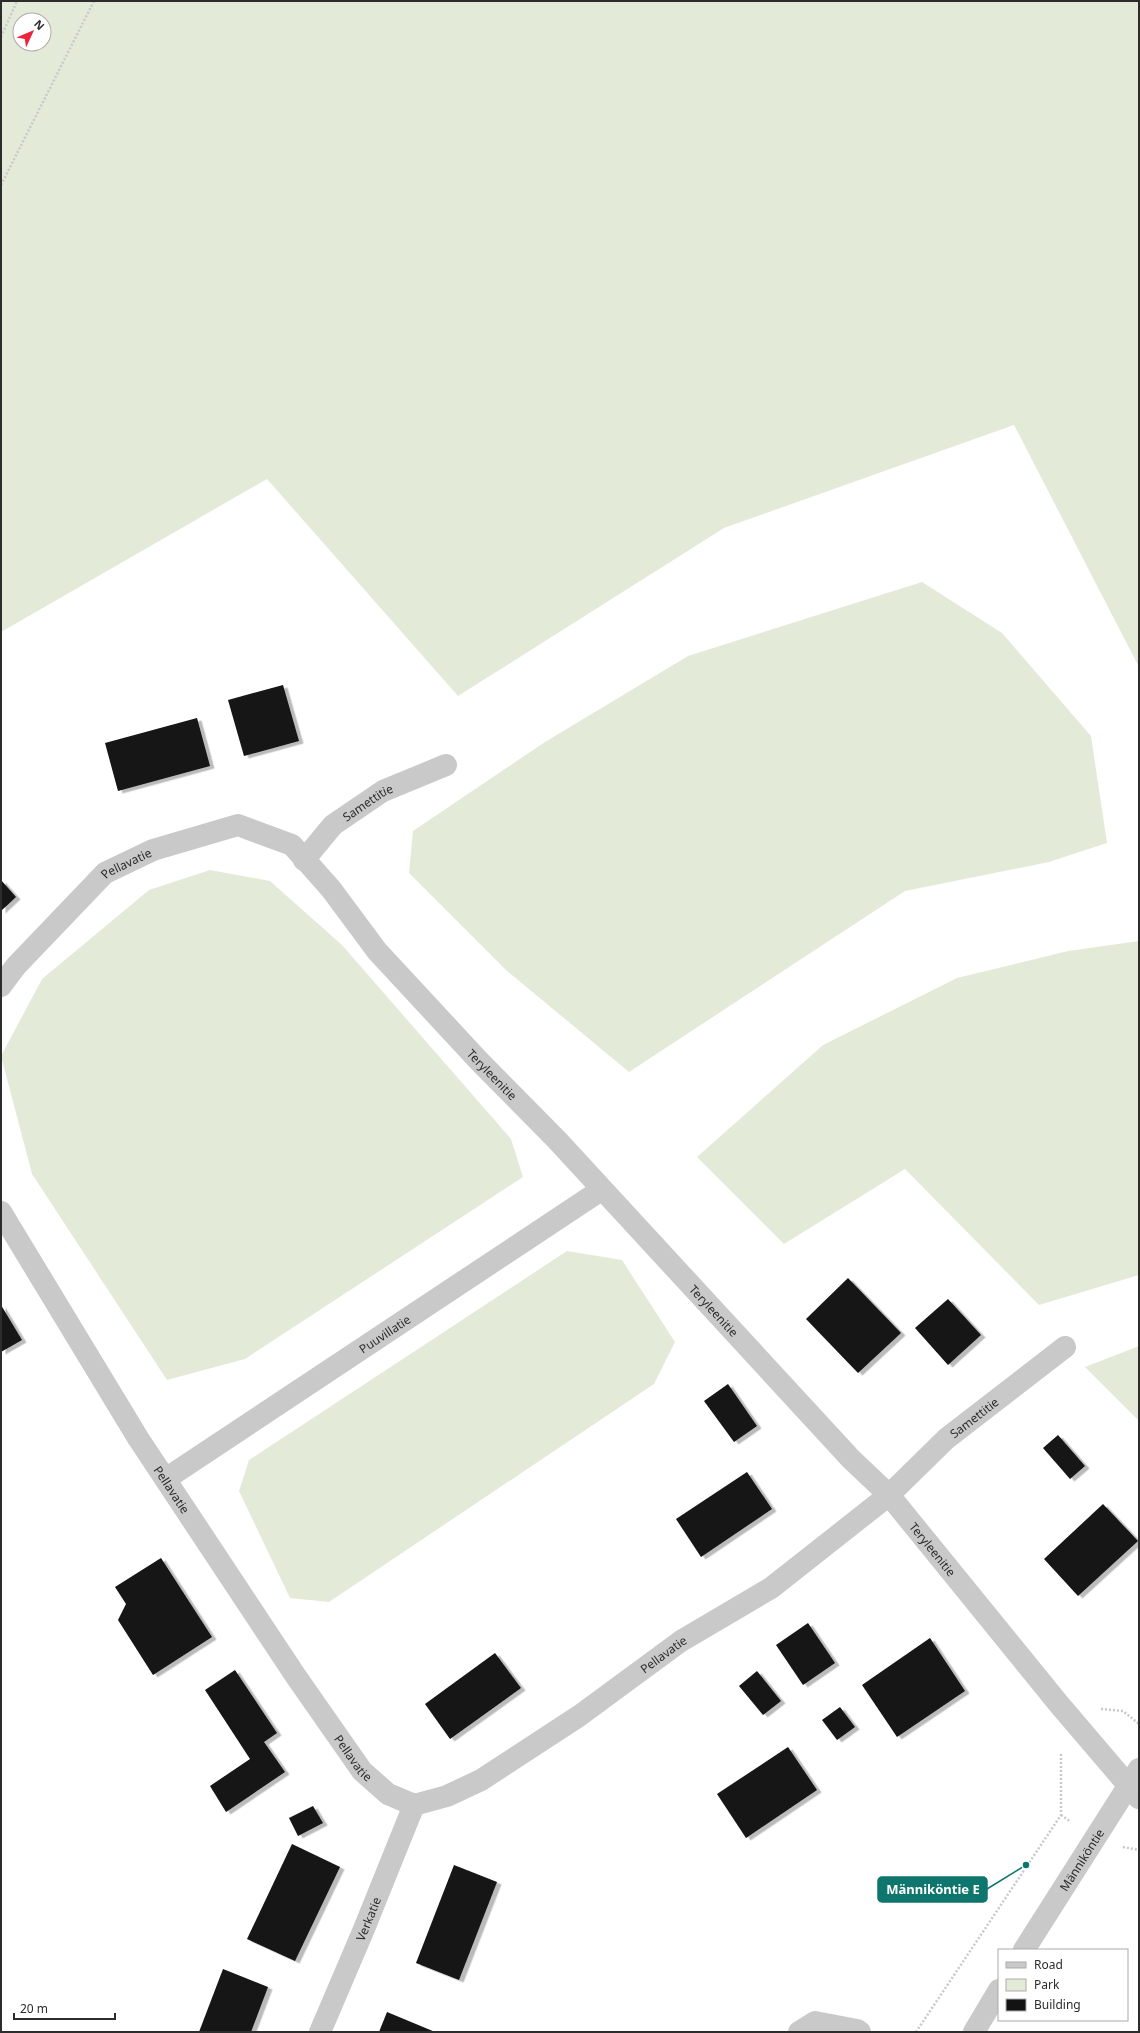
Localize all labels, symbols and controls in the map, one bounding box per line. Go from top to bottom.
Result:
north arrow [12,12,52,52]
text: N [31,16,48,33]
street label: Samettitie [339,779,395,825]
street label: Pellavatie [96,843,154,882]
street label: Teryleenitie [463,1045,521,1104]
street label: Teryleenitie [686,1281,743,1340]
street label: Puuvillatie [355,1310,414,1357]
street label: Samettitie [946,1393,1002,1442]
street label: Pellavatie [150,1462,194,1517]
street label: Teryleenitie [906,1518,960,1580]
street label: Pellavatie [636,1631,690,1677]
street label: Pellavatie [331,1731,376,1785]
street label: Männiköntie [1055,1825,1108,1894]
callout: Männiköntie E [878,1877,987,1902]
text: Männiköntie E [886,1880,980,1898]
street label: Verkatie [351,1894,385,1943]
legend [998,1949,1128,2021]
text: Road [1034,1956,1063,1973]
text: Park [1034,1976,1060,1993]
scale bar [14,1995,115,2021]
text: Building [1034,1996,1081,2013]
text: 20 m [20,2000,48,2017]

